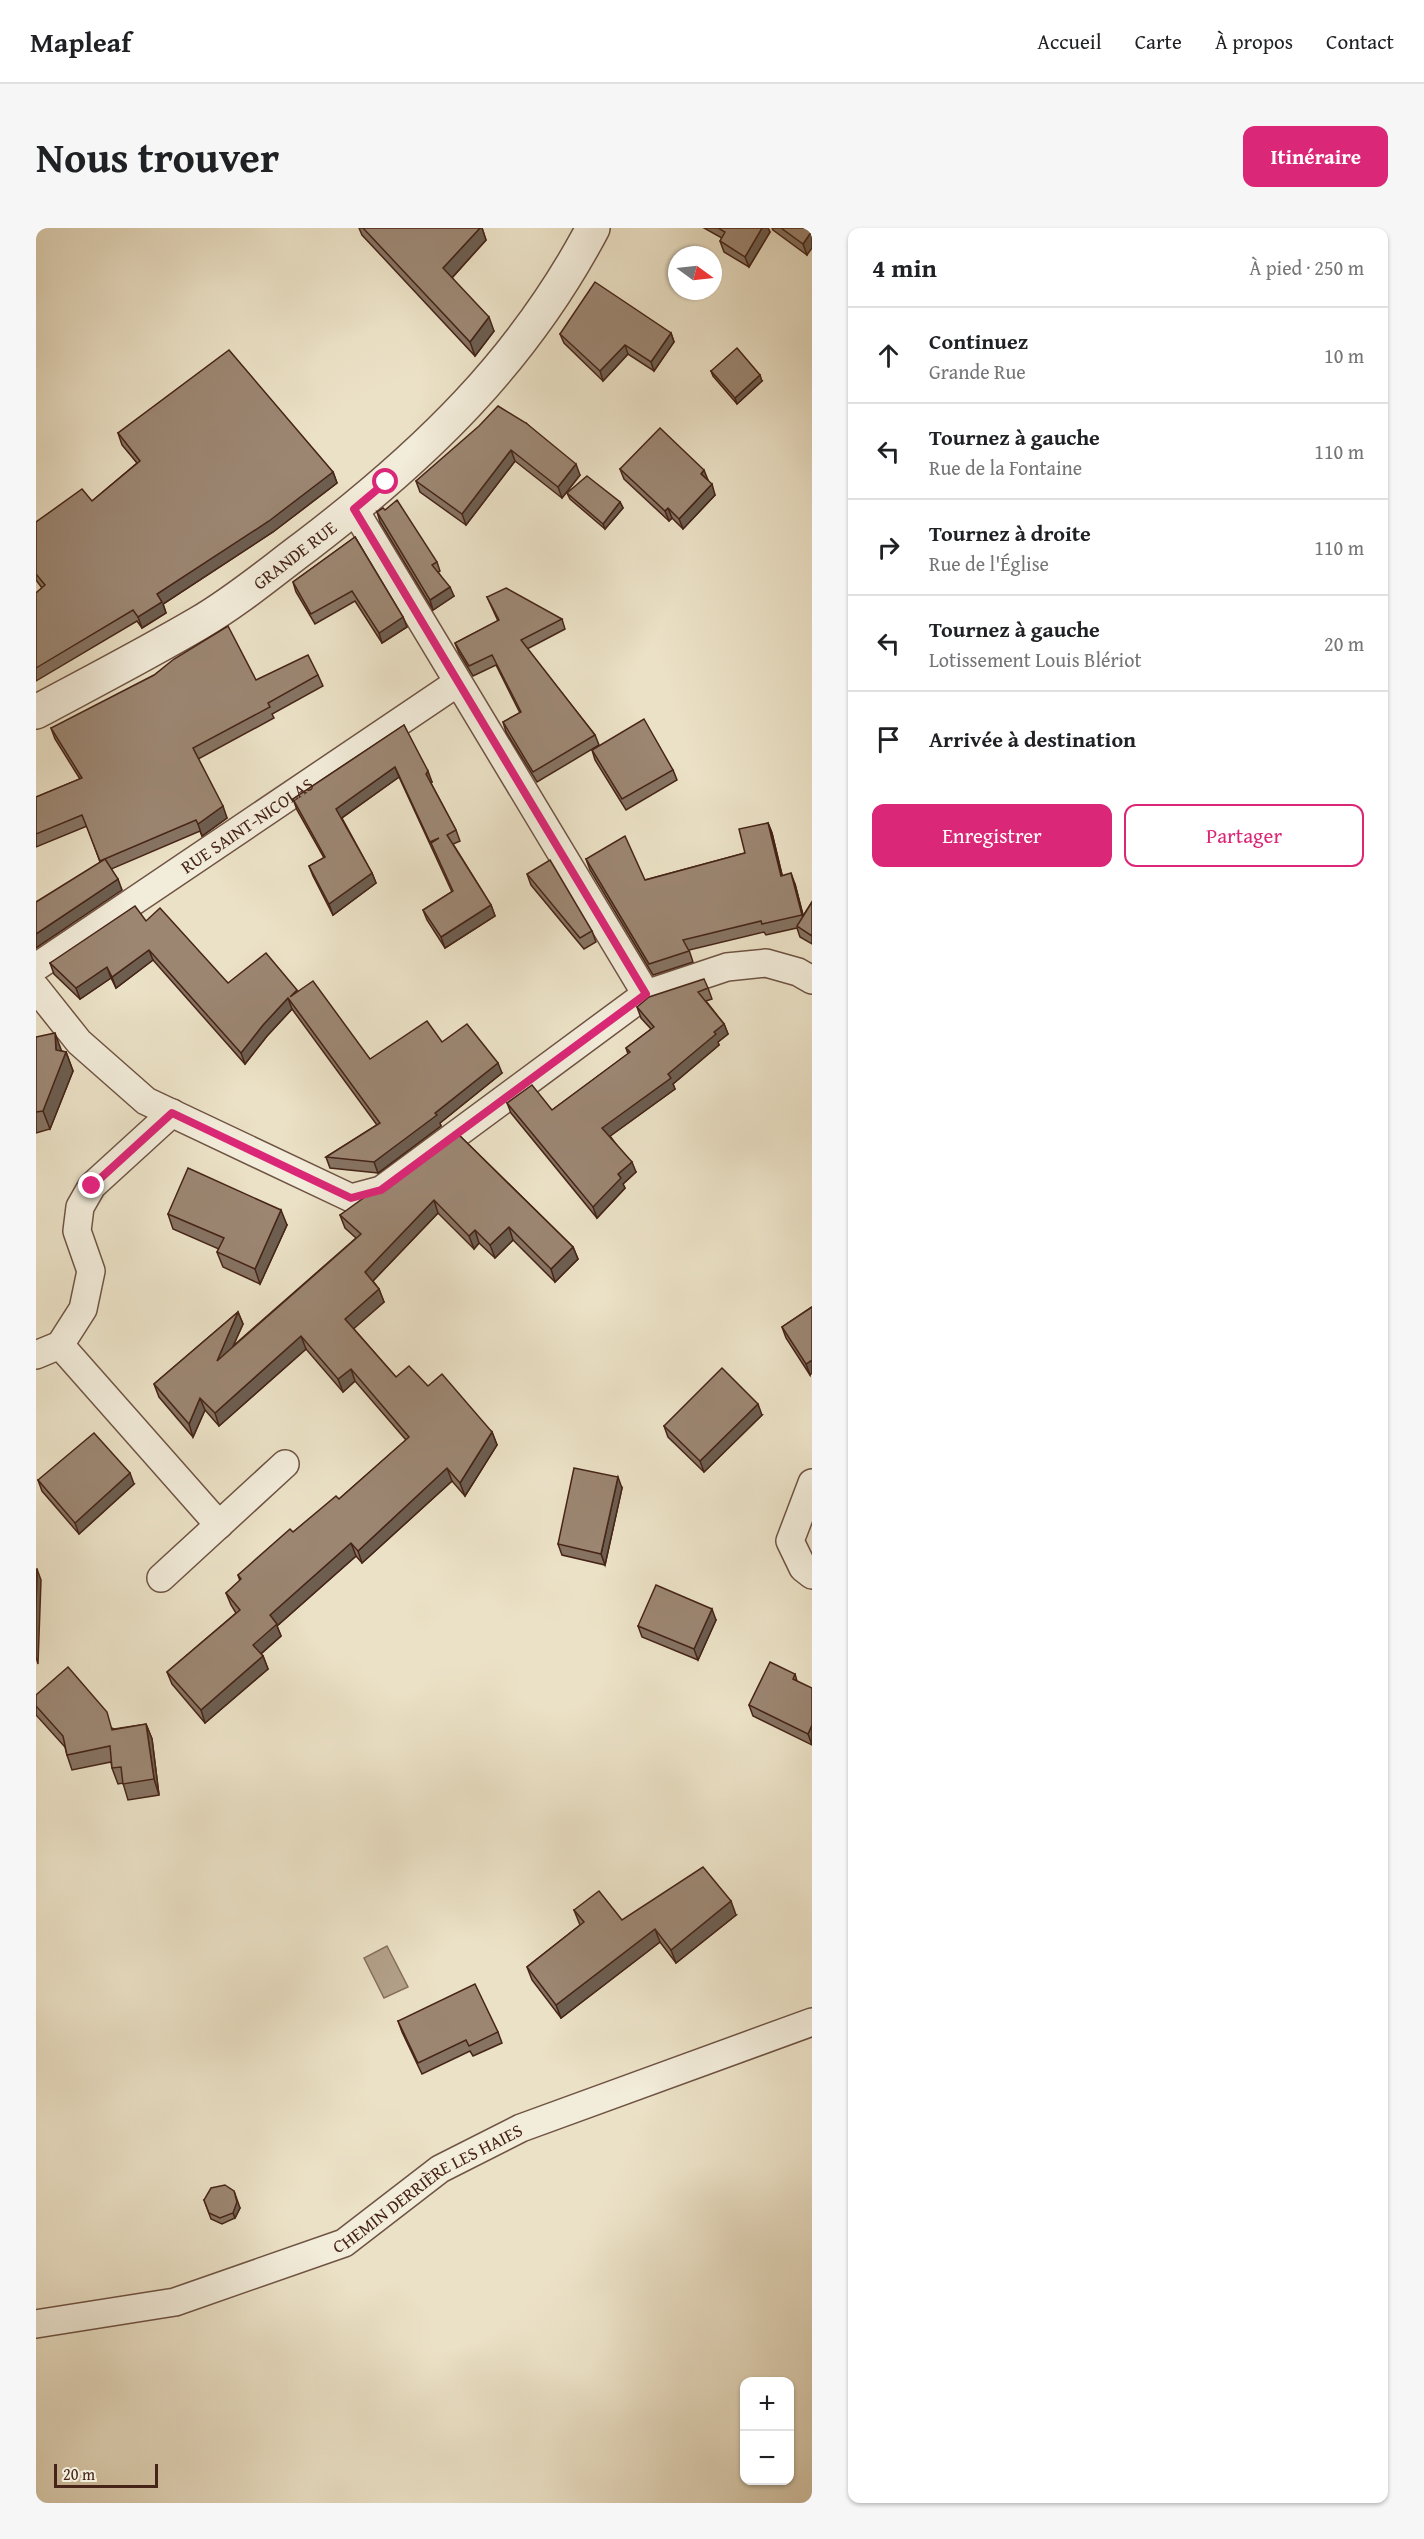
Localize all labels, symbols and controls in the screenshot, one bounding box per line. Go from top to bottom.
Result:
text: Mapleaf [30,21,131,62]
text: Accueil [1037,26,1102,57]
text: Carte [1135,26,1182,57]
text: À propos [1215,26,1293,57]
text: Contact [1326,26,1394,57]
text: Nous trouver [36,126,279,187]
button: Itinéraire [1243,126,1388,187]
north arrow [668,246,722,300]
text: 4 min [872,248,937,287]
text: À pied · 250 m [1249,253,1364,282]
text: Continuez [929,325,1028,357]
icon: ahead [872,339,905,372]
text: 10 m [1324,341,1364,370]
text: Grande Rue [929,357,1026,386]
text: Tournez à gauche [929,421,1100,453]
icon: left [872,435,905,468]
text: 110 m [1314,437,1364,466]
text: Rue de la Fontaine [929,453,1082,482]
route start [372,468,398,494]
street label: GRANDE RUE [247,514,342,596]
text: Tournez à droite [929,517,1091,549]
icon: right [872,531,905,564]
text: 110 m [1314,533,1364,562]
text: Rue de l'Église [929,549,1049,578]
text: Tournez à gauche [929,613,1100,645]
icon: left [872,627,905,660]
text: 20 m [1324,629,1364,658]
text: Lotissement Louis Blériot [929,645,1142,674]
icon: arrive [872,723,905,756]
text: Arrivée à destination [929,723,1136,755]
street label: RUE SAINT-NICOLAS [175,770,319,880]
button: Enregistrer [872,804,1112,867]
button: Partager [1124,804,1364,867]
route end [78,1172,104,1198]
street label: CHEMIN DERRIÈRE LES HAIES [329,2116,527,2259]
map controls [740,2377,794,2485]
button: + [740,2377,794,2431]
button: − [740,2431,794,2485]
scale bar [54,2461,158,2488]
text: 20 m [63,2462,95,2486]

